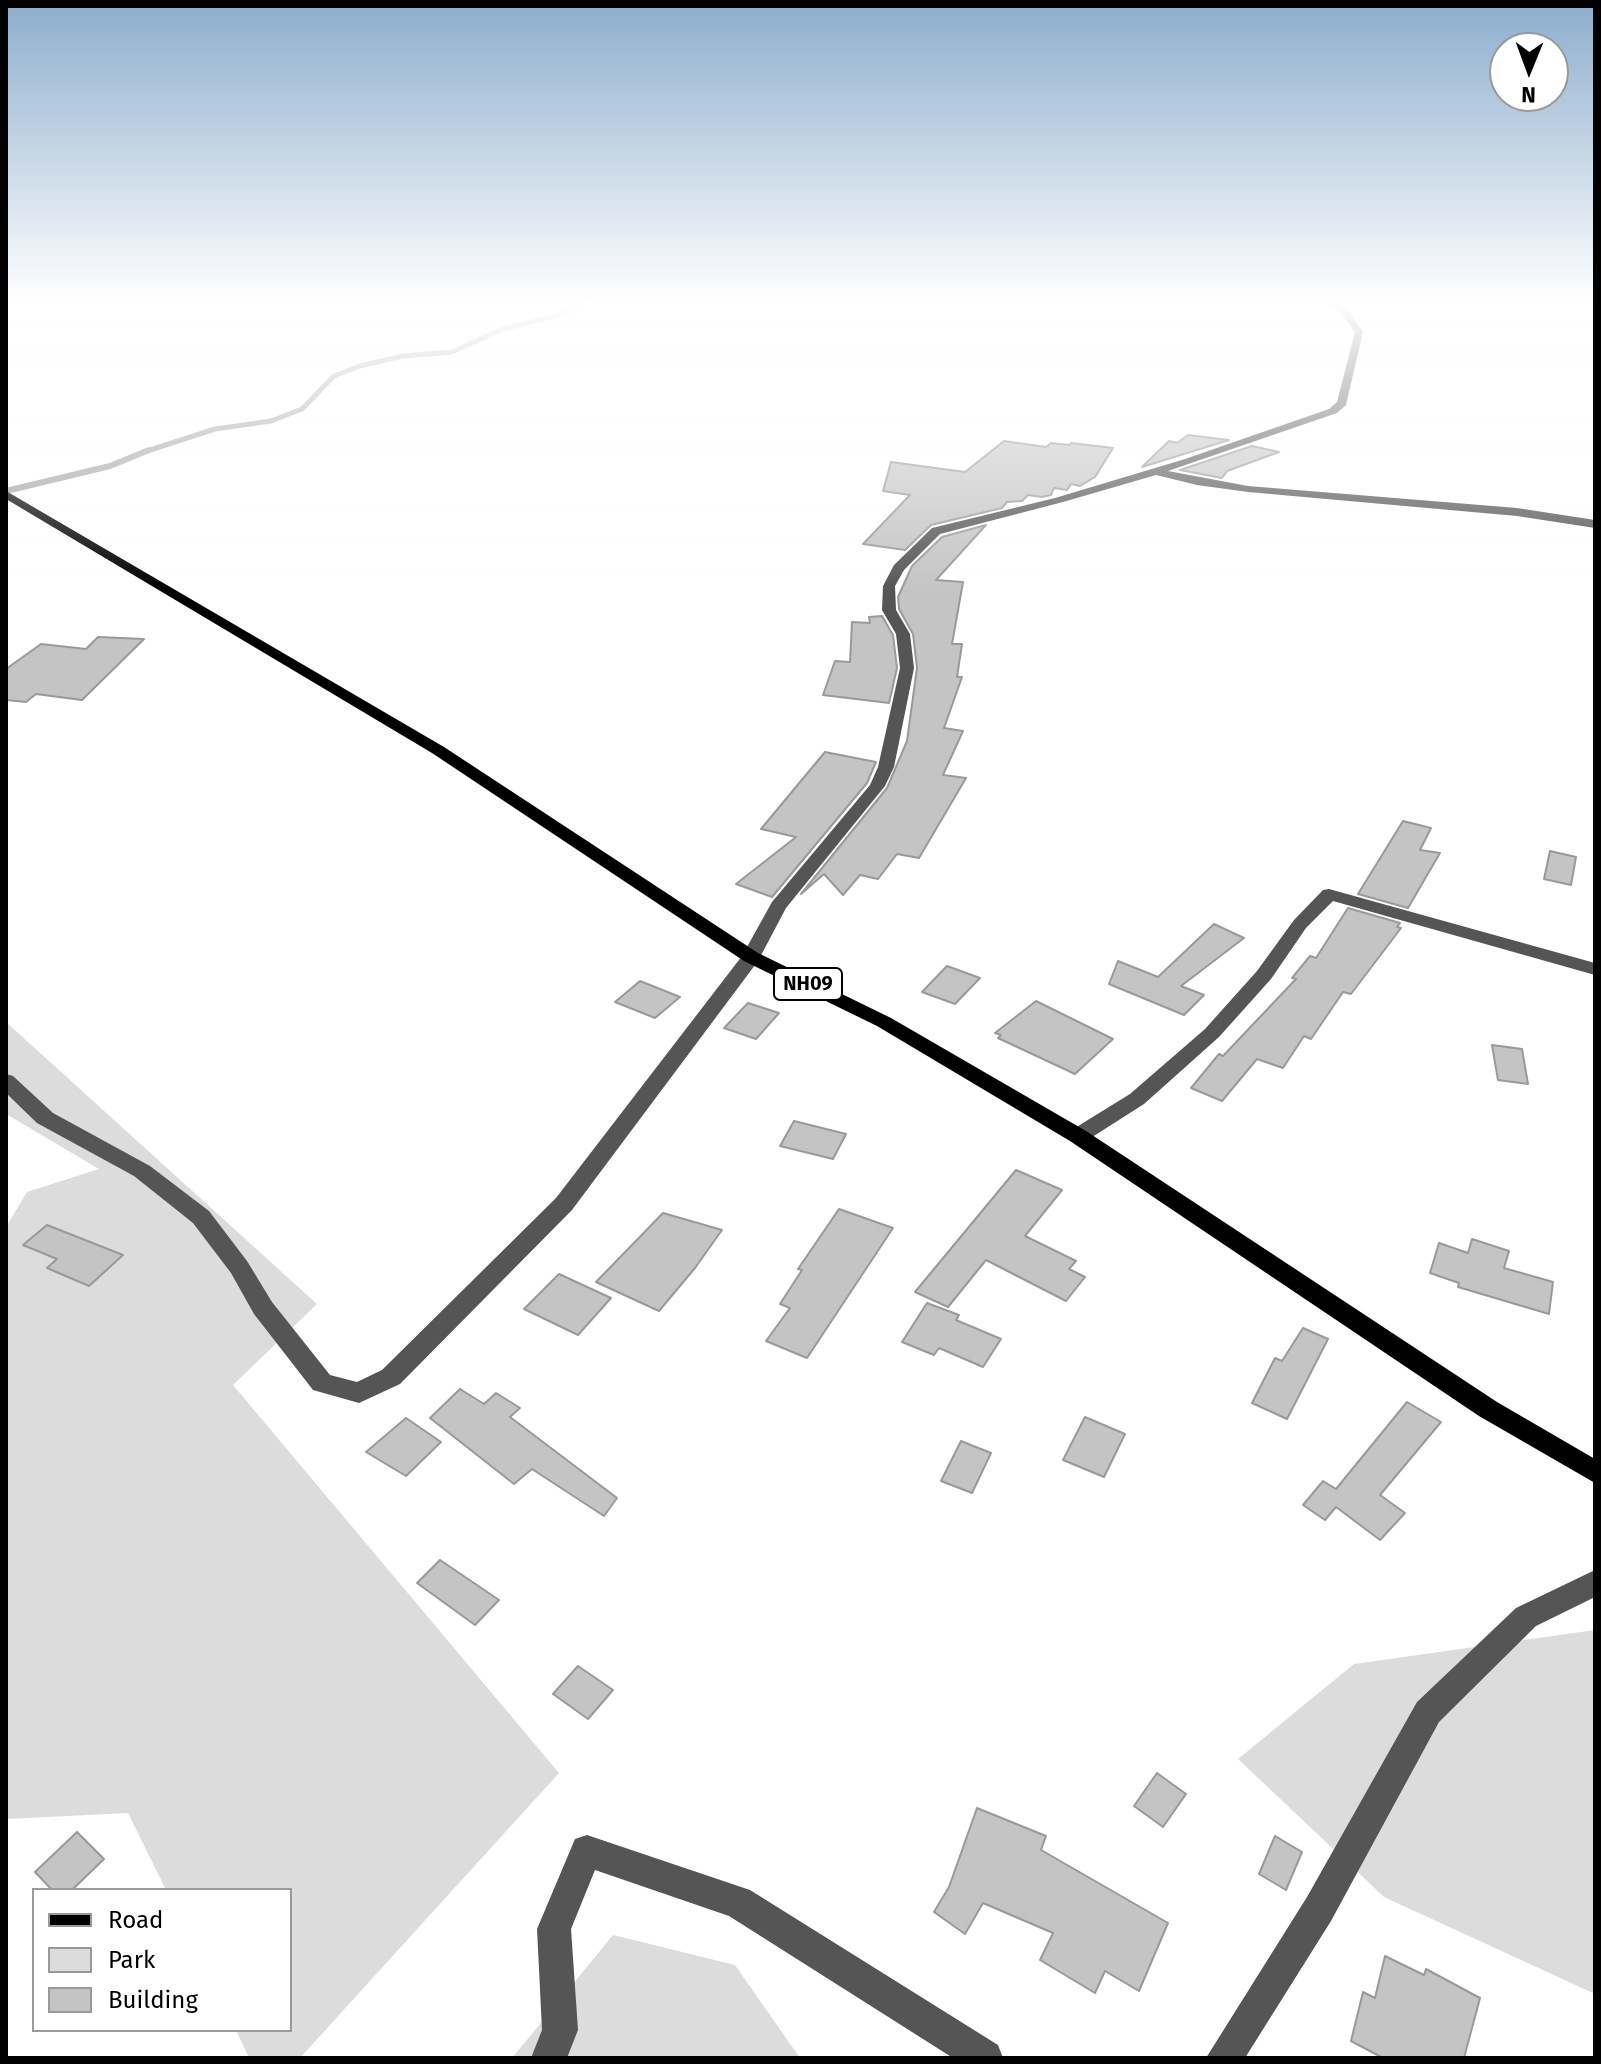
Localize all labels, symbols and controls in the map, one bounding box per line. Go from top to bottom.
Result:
north arrow [1489,32,1569,112]
text: N [1521,81,1536,108]
road number: NH09 [774,968,842,1000]
legend [32,1888,292,2032]
text: Road [108,1906,163,1934]
text: Park [108,1946,155,1974]
text: Building [108,1986,198,2014]

